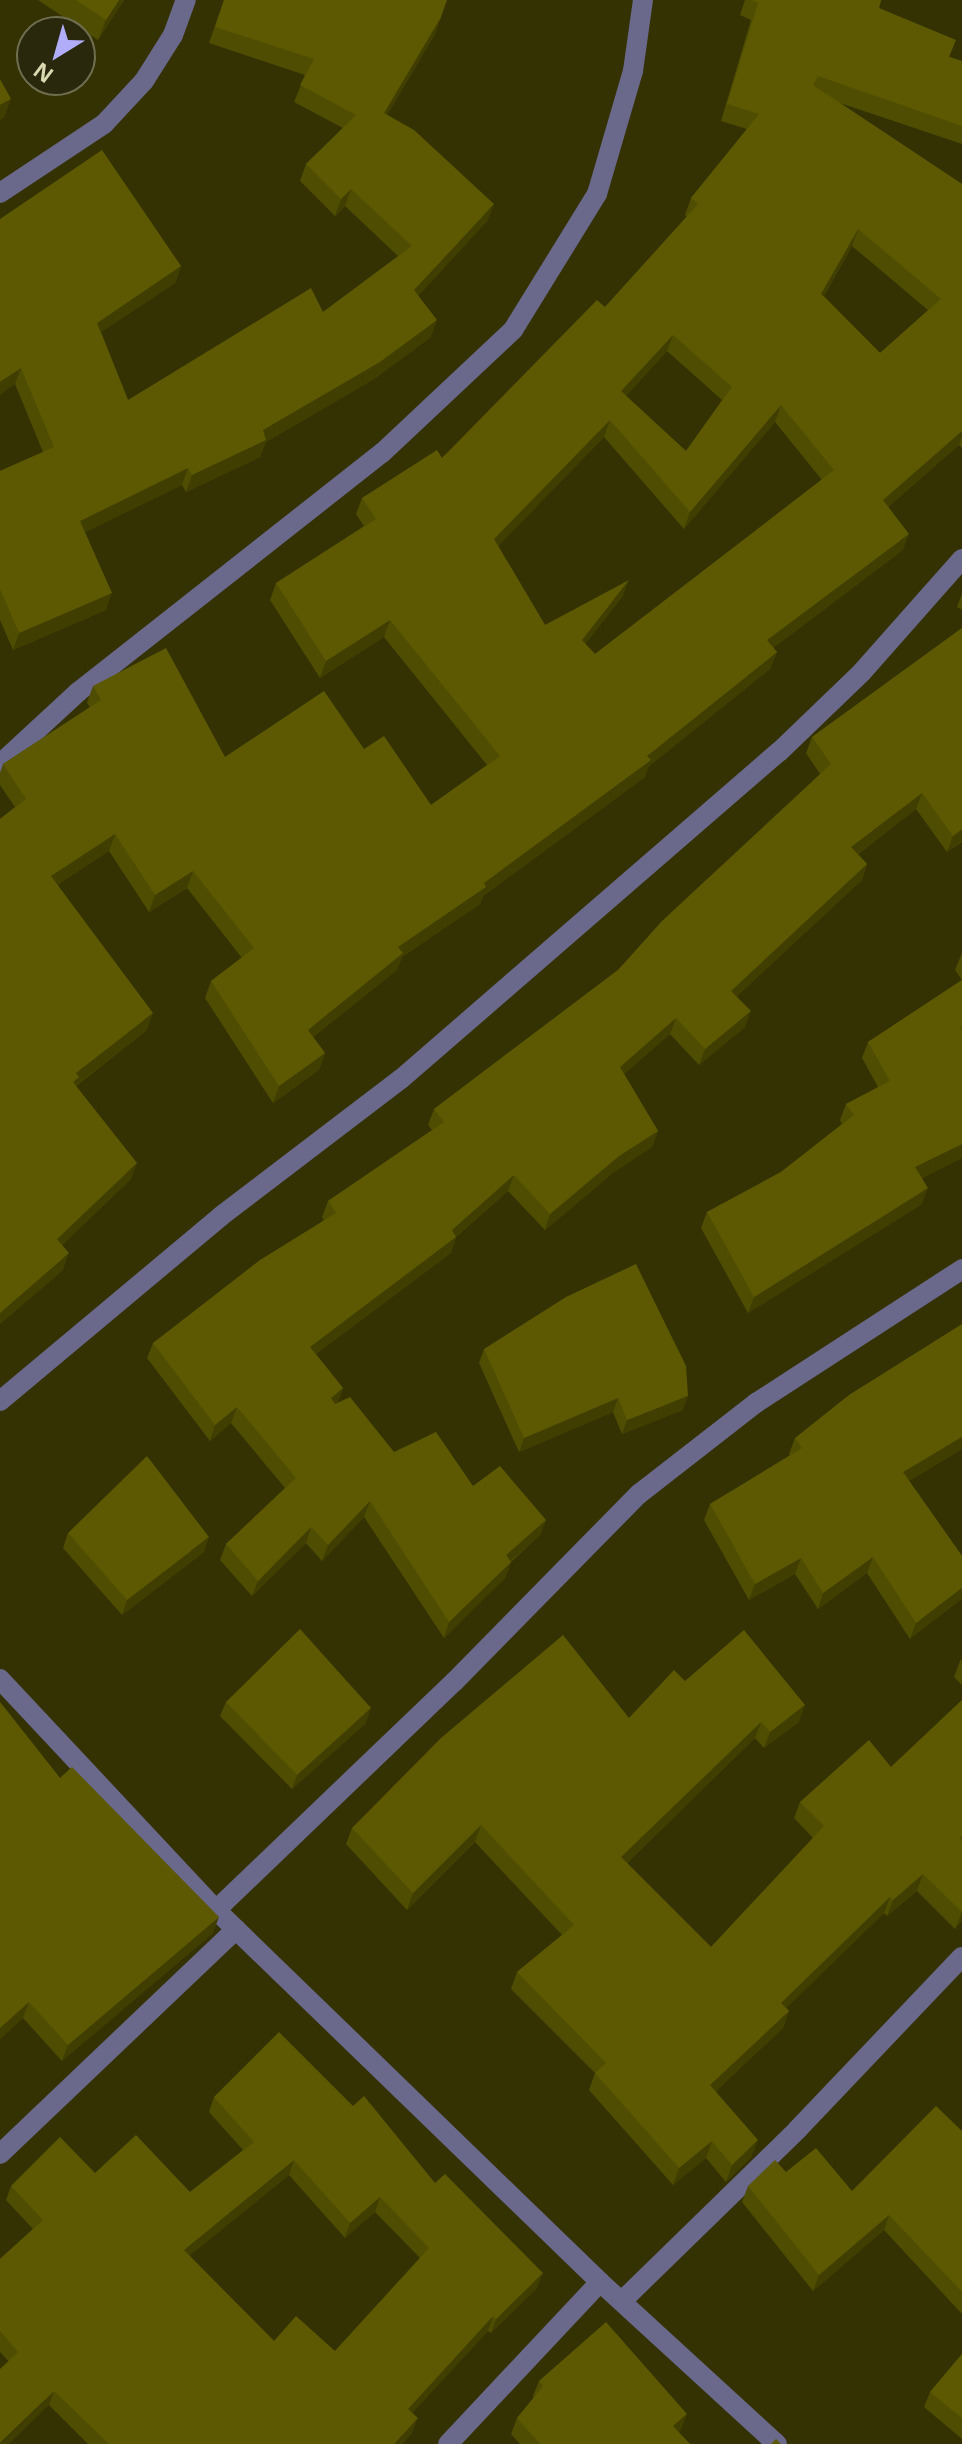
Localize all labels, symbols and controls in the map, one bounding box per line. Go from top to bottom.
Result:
north arrow [16,16,96,96]
text: N [27,56,59,91]

